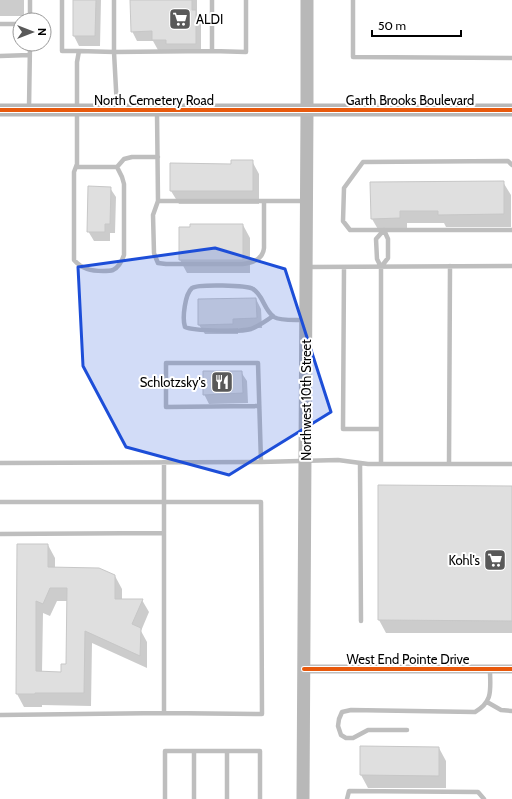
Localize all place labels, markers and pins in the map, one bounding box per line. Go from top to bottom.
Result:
supermarket icon: ALDI [167,6,193,32]
place label: ALDI [196,11,223,27]
restaurant icon: Schlotzsky's [209,369,235,395]
place label: Schlotzsky's [140,374,207,390]
supermarket icon: Kohl's [482,547,508,573]
place label: Kohl's [448,552,481,568]

